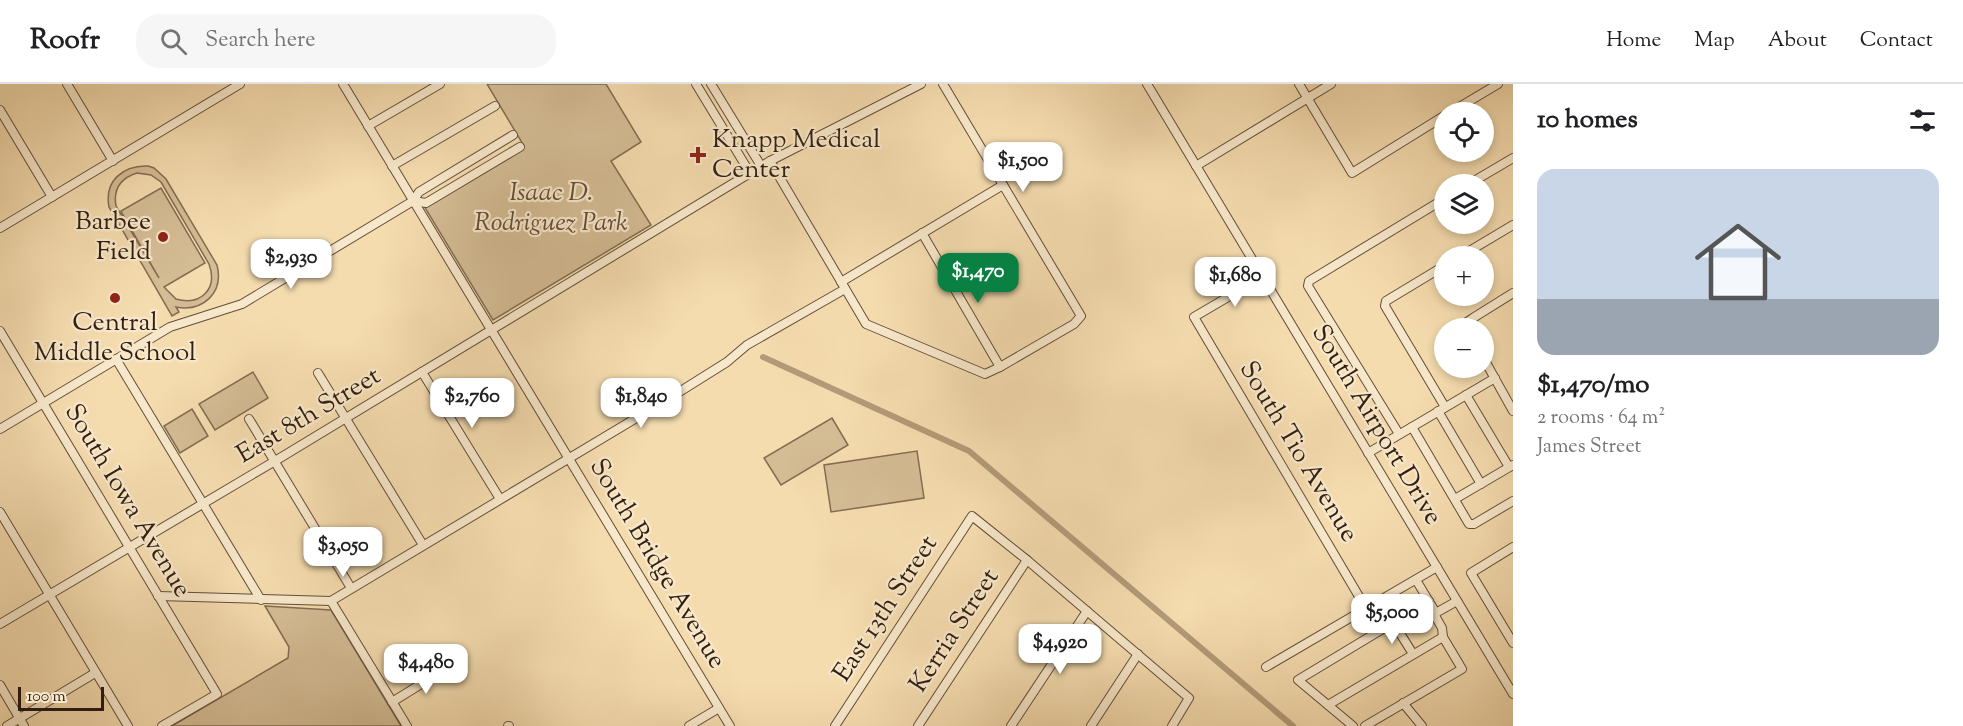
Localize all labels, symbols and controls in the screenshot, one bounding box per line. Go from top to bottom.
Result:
search box [136,14,556,68]
text: Roofr [30,21,100,61]
icon: search [157,25,190,58]
text: Search here [205,25,315,57]
text: Home [1606,26,1661,56]
text: Map [1694,26,1735,56]
text: About [1768,26,1827,56]
text: Contact [1860,26,1933,56]
map controls [1434,102,1494,378]
button: locate [1434,102,1494,162]
text: 10 homes [1537,102,1638,139]
icon: filters [1906,104,1939,137]
place label: Knapp Medical Center [712,122,881,189]
pin: $1,500 [974,142,1072,193]
marker: Knapp Medical Center [689,146,707,164]
text: $1,500 [998,147,1048,176]
button: layers [1434,174,1494,234]
park label: Isaac D. Rodriguez Park [474,175,628,242]
place label: Barbee Field [75,204,151,271]
icon: home [1684,208,1792,316]
marker: Barbee Field [156,230,170,244]
pin: $2,930 [242,239,340,290]
text: $2,930 [265,244,317,273]
button: + [1434,246,1494,306]
pin: $1,470 [929,253,1027,304]
pin: $1,680 [1186,257,1284,308]
text: $1,470 [952,258,1004,287]
text: $1,680 [1209,262,1261,291]
marker: Central Middle School [108,291,122,305]
place label: Central Middle School [34,305,196,372]
street label: South Airport Drive [1301,318,1451,532]
button: − [1434,318,1494,378]
street label: South Tio Avenue [1229,354,1367,550]
street label: East 8th Street [230,358,388,474]
text: $1,470/mo [1537,367,1650,404]
pin: $2,760 [423,378,521,429]
pin: $1,840 [592,378,690,429]
text: $2,760 [444,383,500,412]
text: $1,840 [615,383,667,412]
street label: South Iowa Avenue [54,397,200,605]
text: 2 rooms · 64 m² [1537,404,1665,433]
text: James Street [1537,433,1641,462]
street label: South Bridge Avenue [580,452,734,676]
pin: $3,050 [294,527,392,578]
street label: East 13th Street [825,528,947,690]
text: $3,050 [317,532,369,561]
street label: Kerria Street [901,562,1009,700]
pin: $5,000 [1343,594,1441,645]
text: $5,000 [1365,599,1419,628]
pin: $4,920 [1011,624,1109,675]
text: $4,920 [1033,629,1088,658]
pin: $4,480 [377,644,475,695]
text: $4,480 [398,649,454,678]
scale bar [18,684,104,712]
text: 100 m [27,686,66,709]

